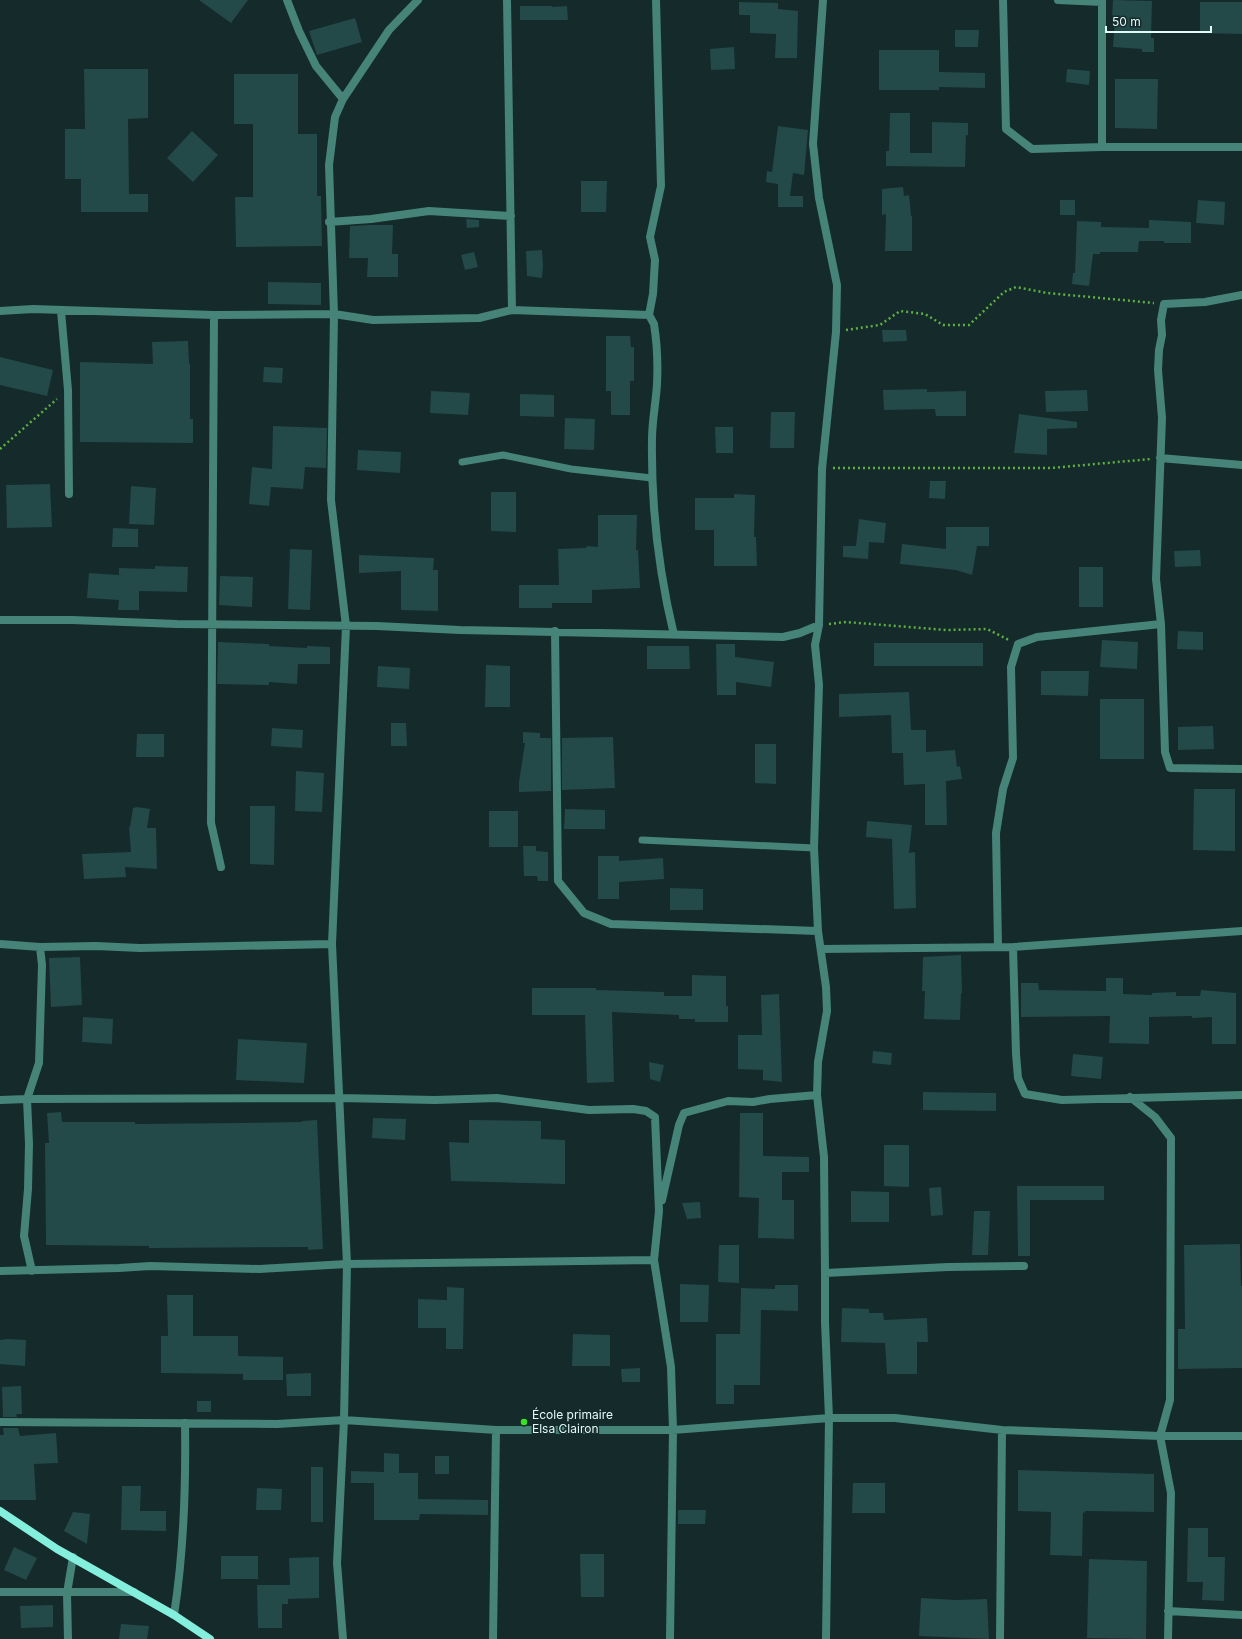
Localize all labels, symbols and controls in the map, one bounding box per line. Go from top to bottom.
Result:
scale bar [1106,8,1211,34]
text: 50 m [1112,14,1141,29]
place label: École primaire Elsa Clairon [532,1407,613,1436]
marker: École primaire Elsa Clairon [519,1417,529,1427]

